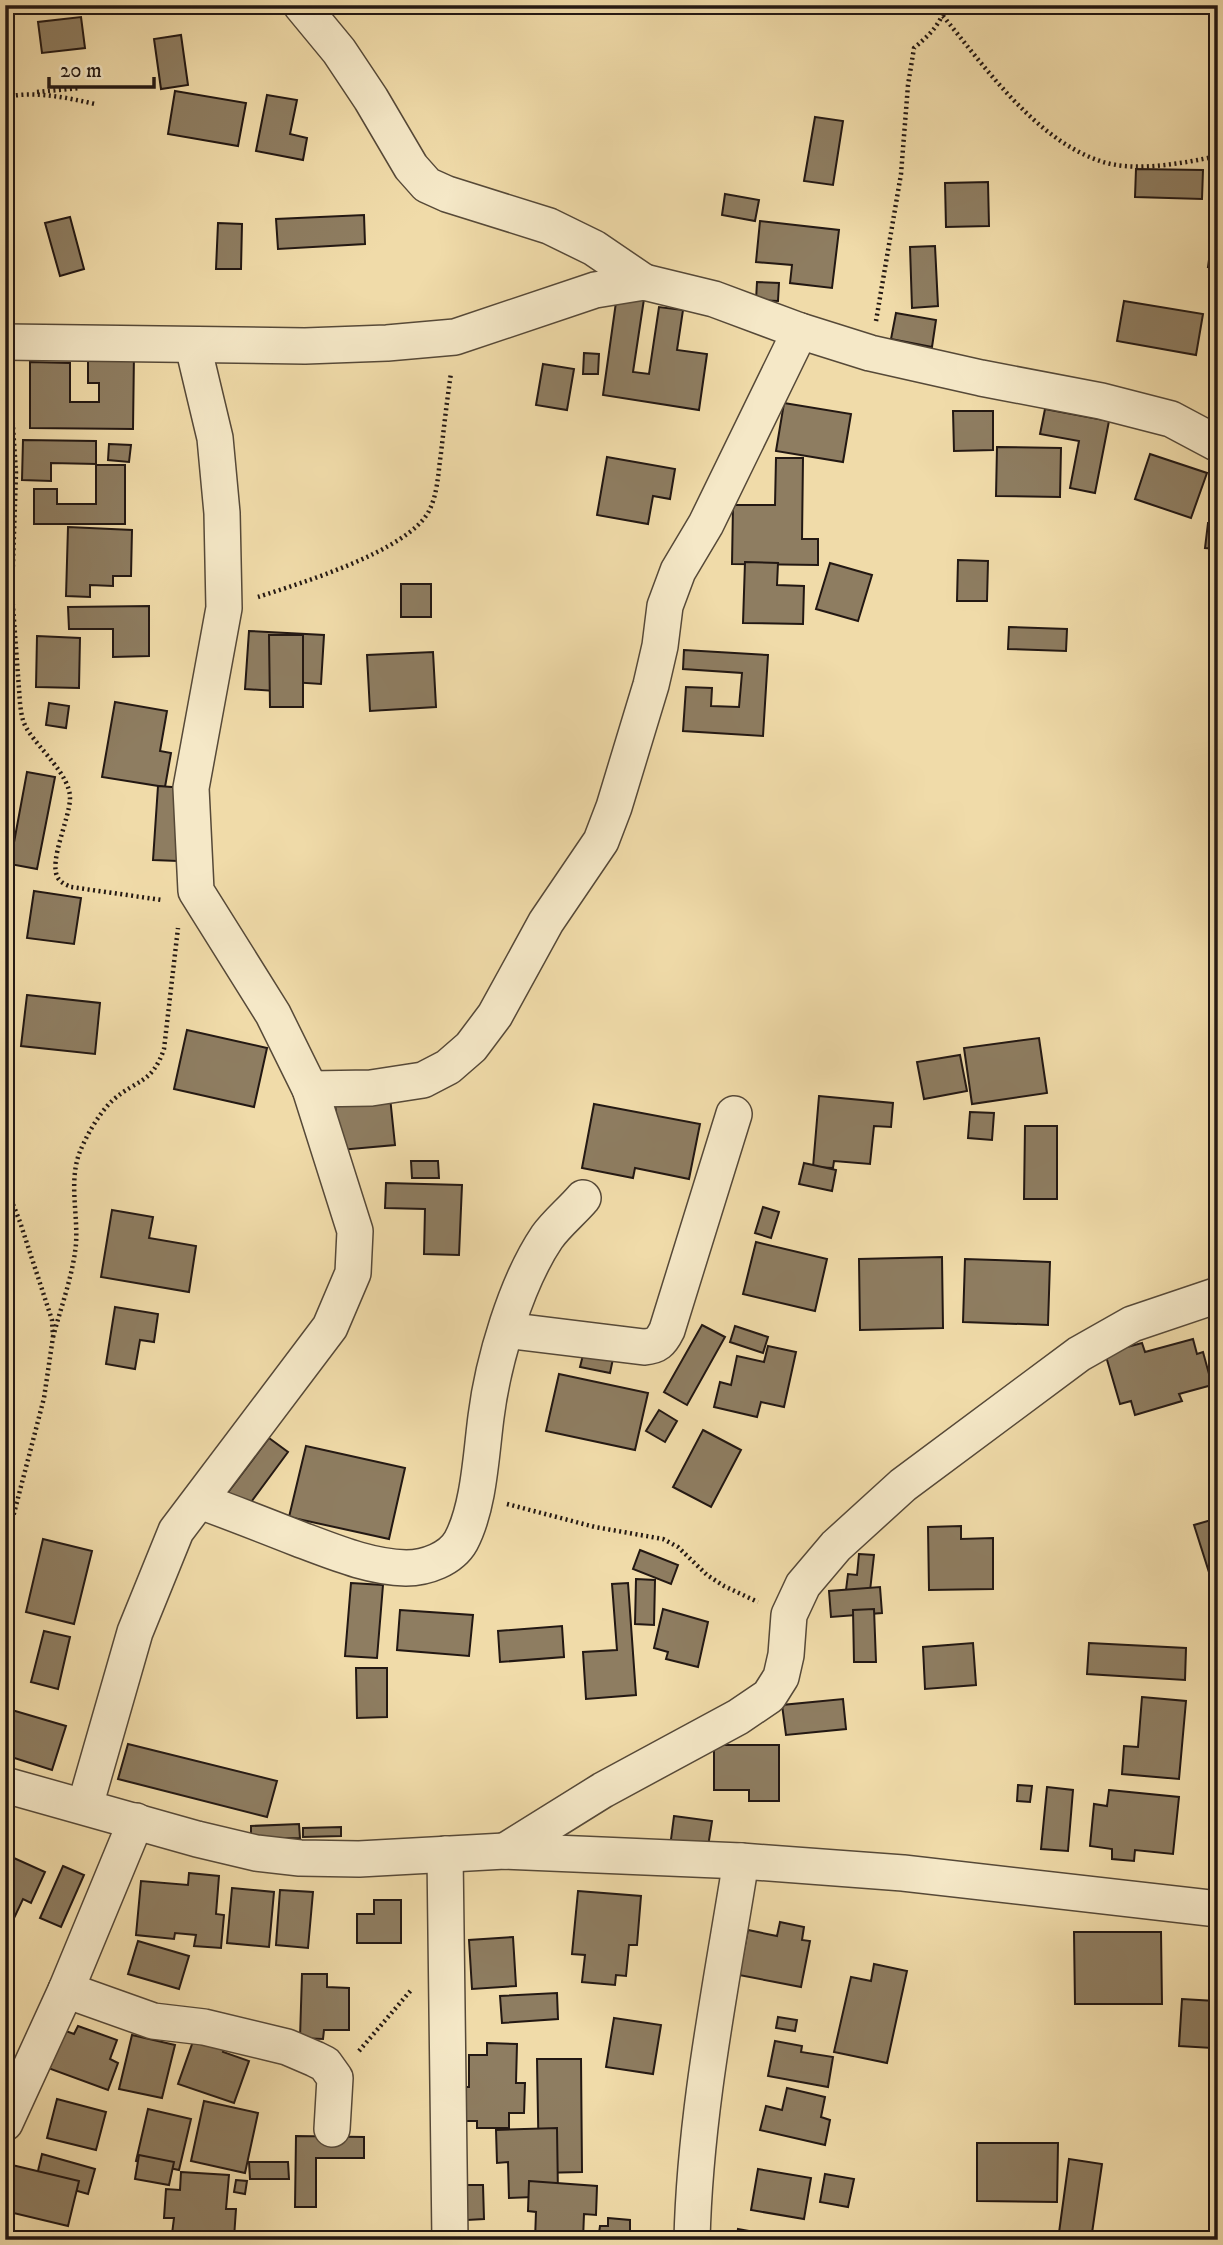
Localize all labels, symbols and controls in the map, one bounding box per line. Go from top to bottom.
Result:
scale bar [49,46,154,90]
text: 20 m [60,58,102,84]

